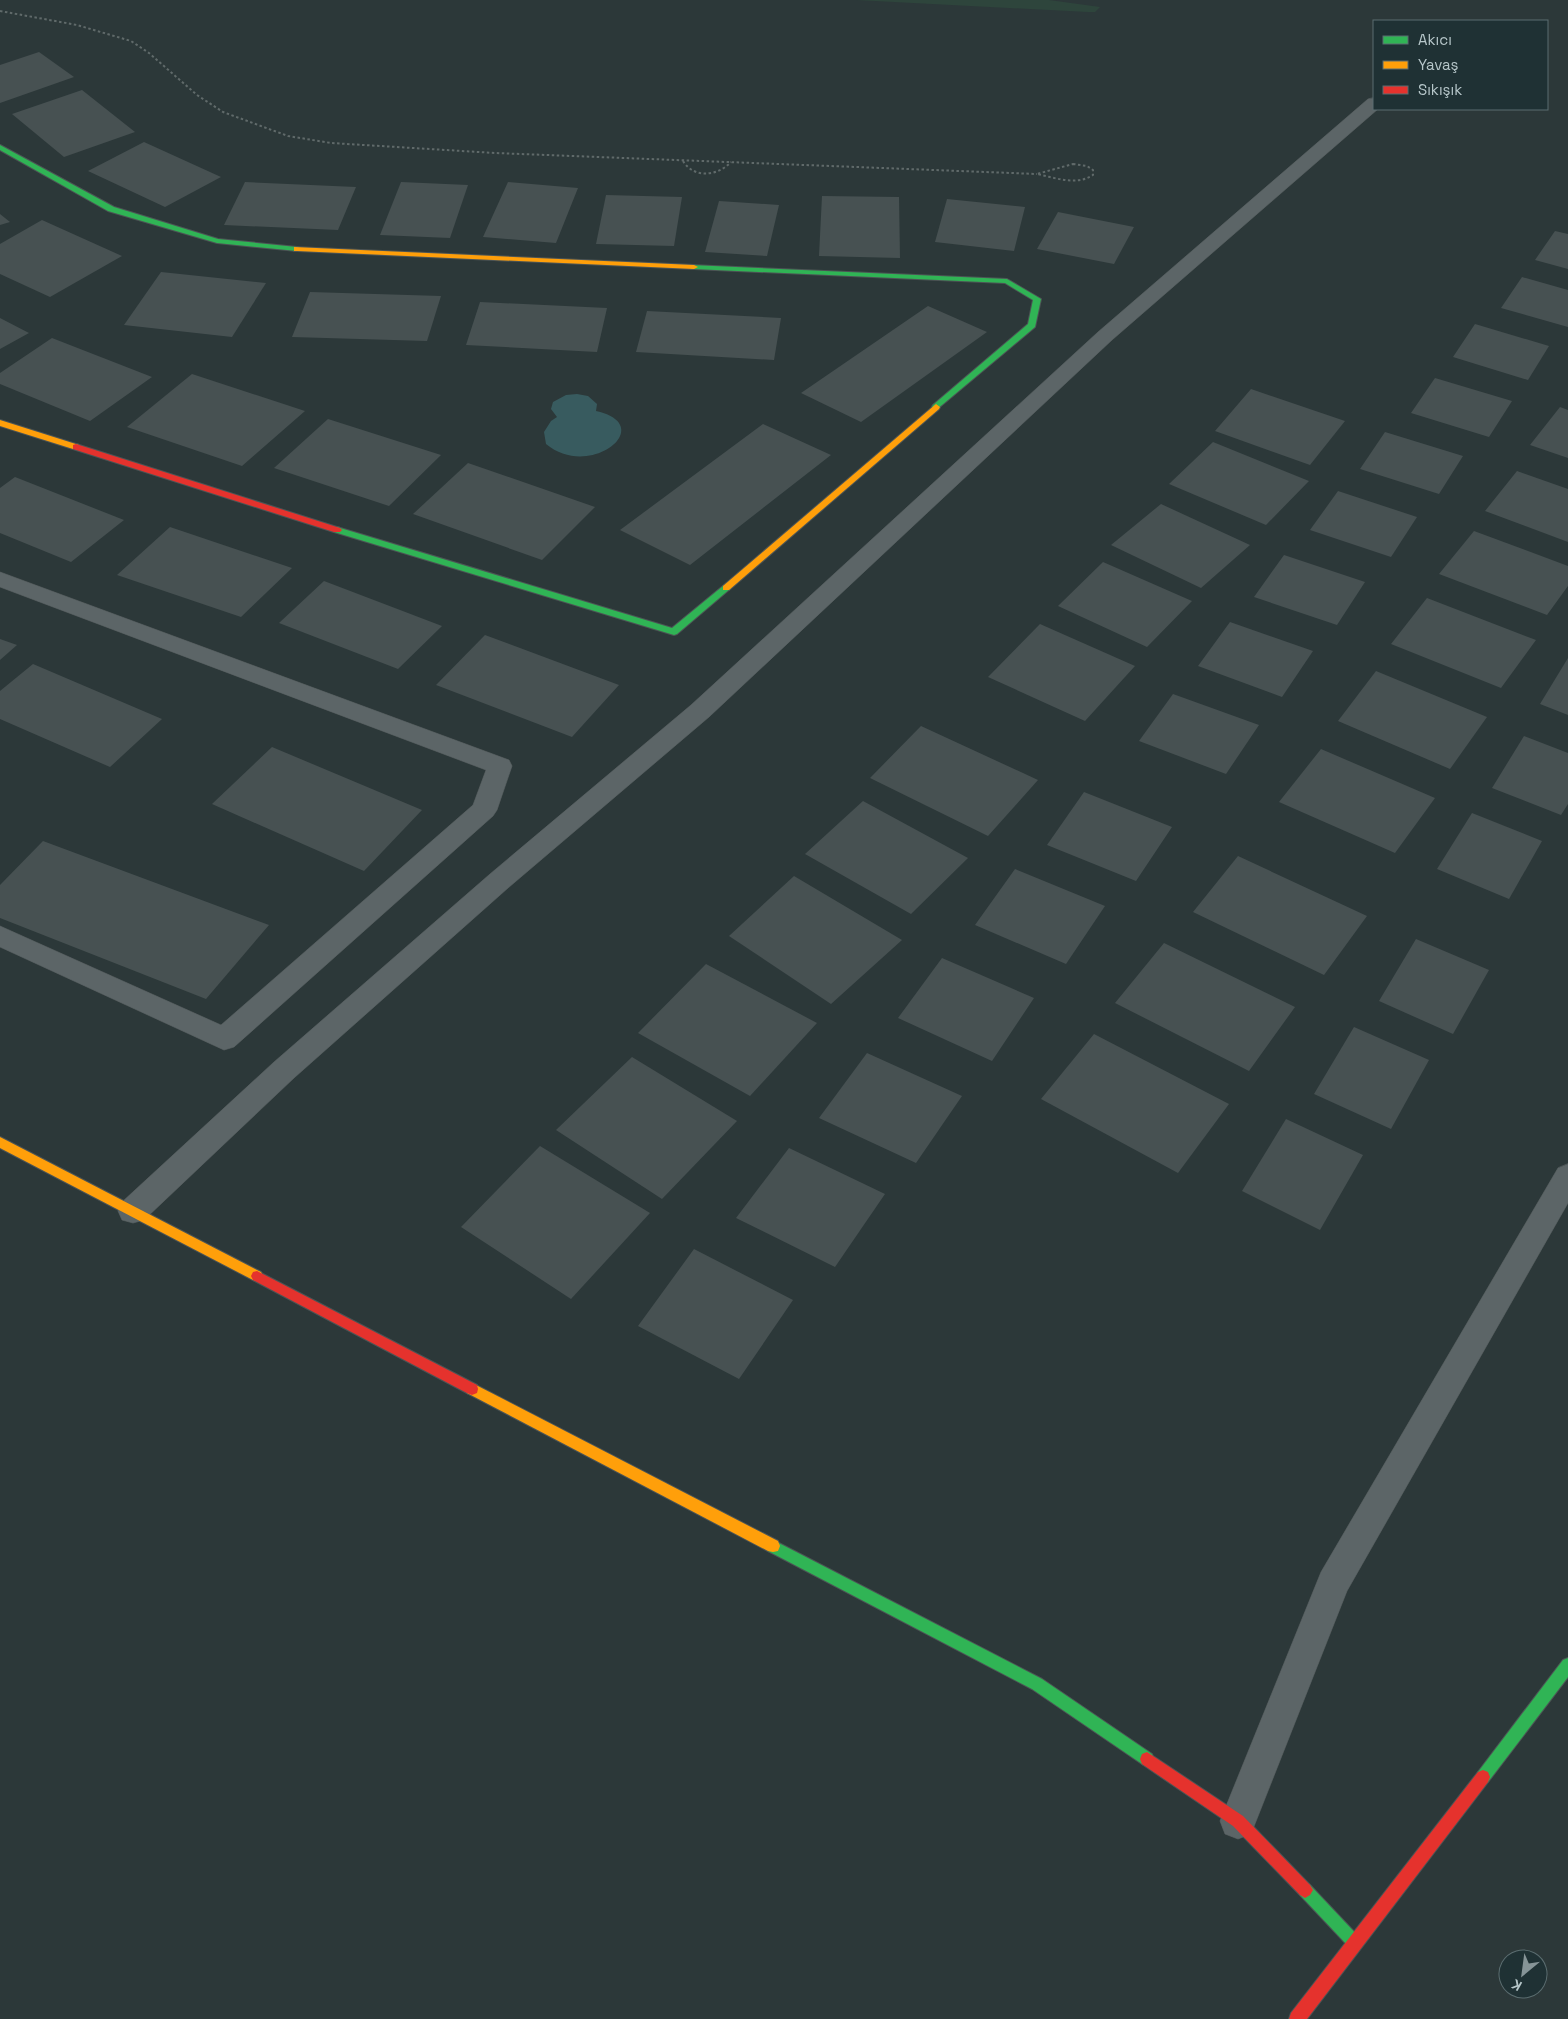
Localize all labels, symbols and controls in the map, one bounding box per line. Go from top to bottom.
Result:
legend [1373,20,1548,110]
text: Akıcı [1418,30,1452,49]
text: Yavaş [1418,55,1459,74]
text: Sıkışık [1418,80,1462,99]
north arrow [1498,1949,1548,1999]
text: K [1508,1975,1525,1995]

